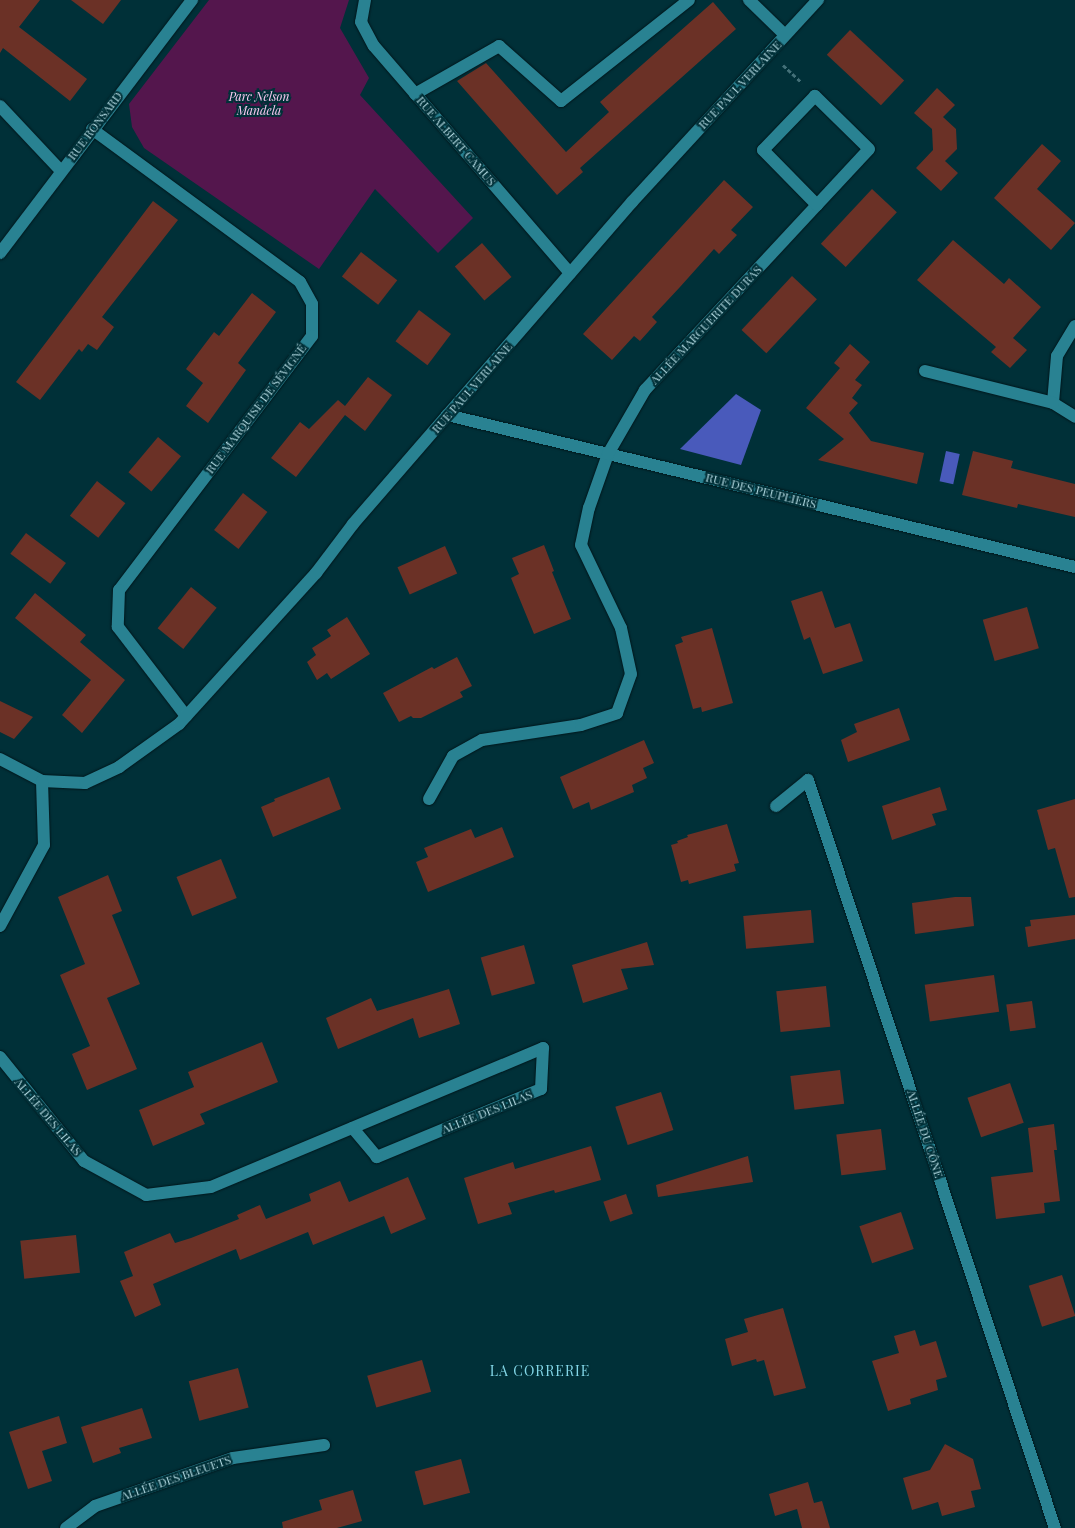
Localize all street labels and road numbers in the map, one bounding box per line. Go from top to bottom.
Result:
street label: RUE PAUL VERLAINE [695,38,785,132]
street label: RUE RONSARD [65,89,125,163]
street label: RUE ALBERT CAMUS [413,93,499,189]
street label: ALLÉE MARGUERITE DURAS [647,263,765,387]
street label: RUE PAUL VERLAINE [429,340,515,436]
street label: RUE MARQUISE DE SÉVIGNÉ [203,342,309,476]
street label: RUE DES PEUPLIERS [704,470,818,512]
street label: ALLÉE DES LILAS [11,1075,85,1159]
street label: ALLÉE DES LILAS [440,1087,534,1137]
street label: ALLÉE DU CÔNE [904,1088,946,1180]
street label: ALLÉE DES BLEUETS [119,1452,233,1504]

